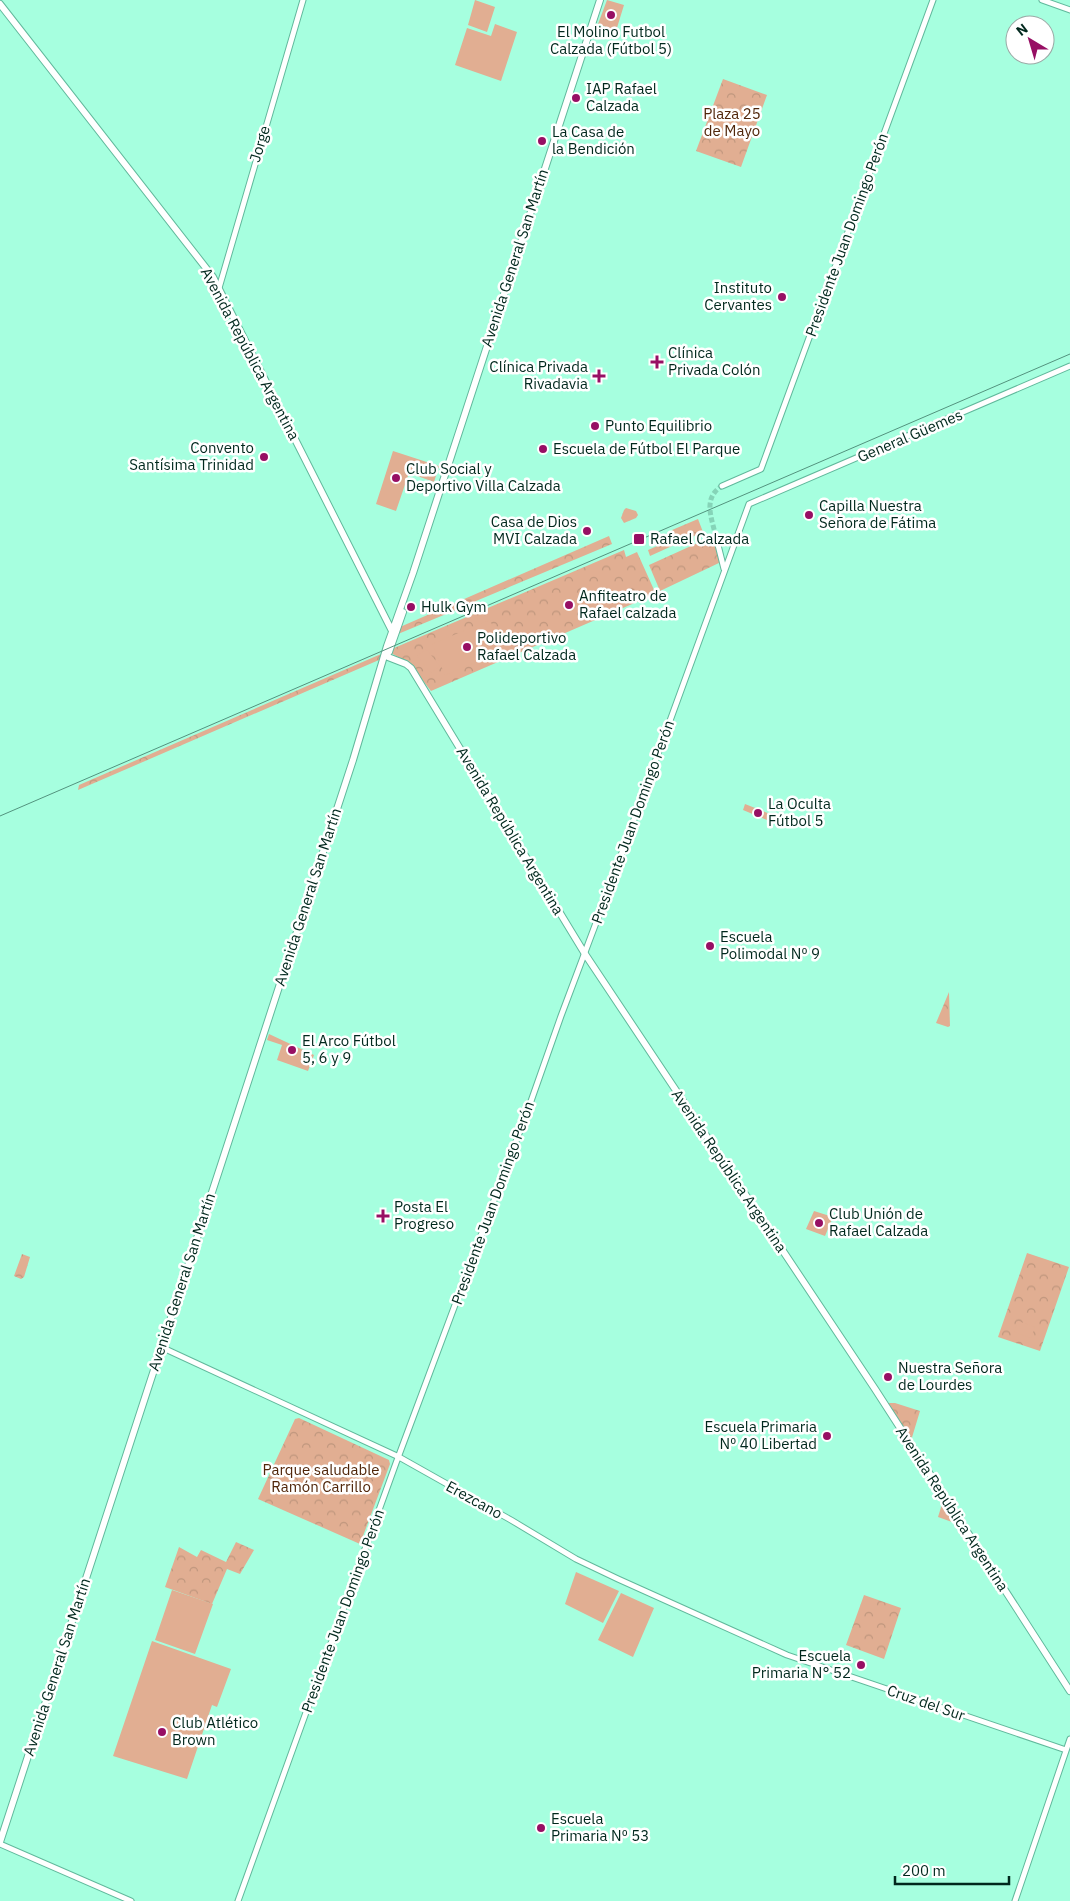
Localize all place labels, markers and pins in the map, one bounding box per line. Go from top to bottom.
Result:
marker: El Molino Futbol Calzada (Fútbol 5) [605,9,617,21]
place label: El Molino Futbol Calzada (Fútbol 5) [550,22,672,58]
place label: IAP Rafael Calzada [586,79,657,115]
marker: IAP Rafael Calzada [570,92,582,104]
place label: La Casa de la Bendición [552,122,635,158]
marker: La Casa de la Bendición [536,135,548,147]
place label: Instituto Cervantes [704,278,772,314]
marker: Instituto Cervantes [776,291,788,303]
place label: Clínica Privada Colón [668,343,760,379]
marker: Clínica Privada Colón [650,355,664,369]
place label: Clínica Privada Rivadavia [489,357,588,393]
marker: Clínica Privada Rivadavia [592,369,606,383]
place label: Punto Equilibrio [605,416,712,435]
marker: Punto Equilibrio [589,420,601,432]
place label: Convento Santísima Trinidad [129,438,254,474]
place label: Escuela de Fútbol El Parque [553,439,740,458]
marker: Escuela de Fútbol El Parque [537,443,549,455]
marker: Convento Santísima Trinidad [258,451,270,463]
place label: Club Social y Deportivo Villa Calzada [406,459,561,495]
marker: Club Social y Deportivo Villa Calzada [390,472,402,484]
place label: Capilla Nuestra Señora de Fátima [819,496,936,532]
marker: Capilla Nuestra Señora de Fátima [803,509,815,521]
place label: Casa de Dios MVI Calzada [491,512,577,548]
marker: Casa de Dios MVI Calzada [581,525,593,537]
place label: Rafael Calzada [650,529,749,548]
marker: Rafael Calzada [632,532,646,546]
place label: Anfiteatro de Rafael calzada [579,586,677,622]
place label: Hulk Gym [421,597,487,616]
marker: Anfiteatro de Rafael calzada [563,599,575,611]
marker: Hulk Gym [405,601,417,613]
place label: Polideportivo Rafael Calzada [477,628,576,664]
marker: Polideportivo Rafael Calzada [461,641,473,653]
place label: La Oculta Fútbol 5 [768,794,831,830]
marker: La Oculta Fútbol 5 [752,807,764,819]
place label: Escuela Polimodal Nº 9 [720,927,820,963]
marker: Escuela Polimodal Nº 9 [704,940,716,952]
place label: El Arco Fútbol 5, 6 y 9 [302,1031,396,1067]
marker: El Arco Fútbol 5, 6 y 9 [286,1044,298,1056]
place label: Posta El Progreso [394,1197,454,1233]
place label: Club Unión de Rafael Calzada [829,1204,928,1240]
marker: Posta El Progreso [376,1209,390,1223]
marker: Club Unión de Rafael Calzada [813,1217,825,1229]
place label: Nuestra Señora de Lourdes [898,1358,1002,1394]
marker: Nuestra Señora de Lourdes [882,1371,894,1383]
place label: Escuela Primaria Nº 40 Libertad [704,1417,817,1453]
marker: Escuela Primaria Nº 40 Libertad [821,1430,833,1442]
place label: Escuela Primaria N° 52 [752,1646,851,1682]
marker: Escuela Primaria N° 52 [855,1659,867,1671]
place label: Club Atlético Brown [172,1713,258,1749]
marker: Club Atlético Brown [156,1726,168,1738]
place label: Escuela Primaria Nº 53 [551,1809,649,1845]
marker: Escuela Primaria Nº 53 [535,1822,547,1834]

